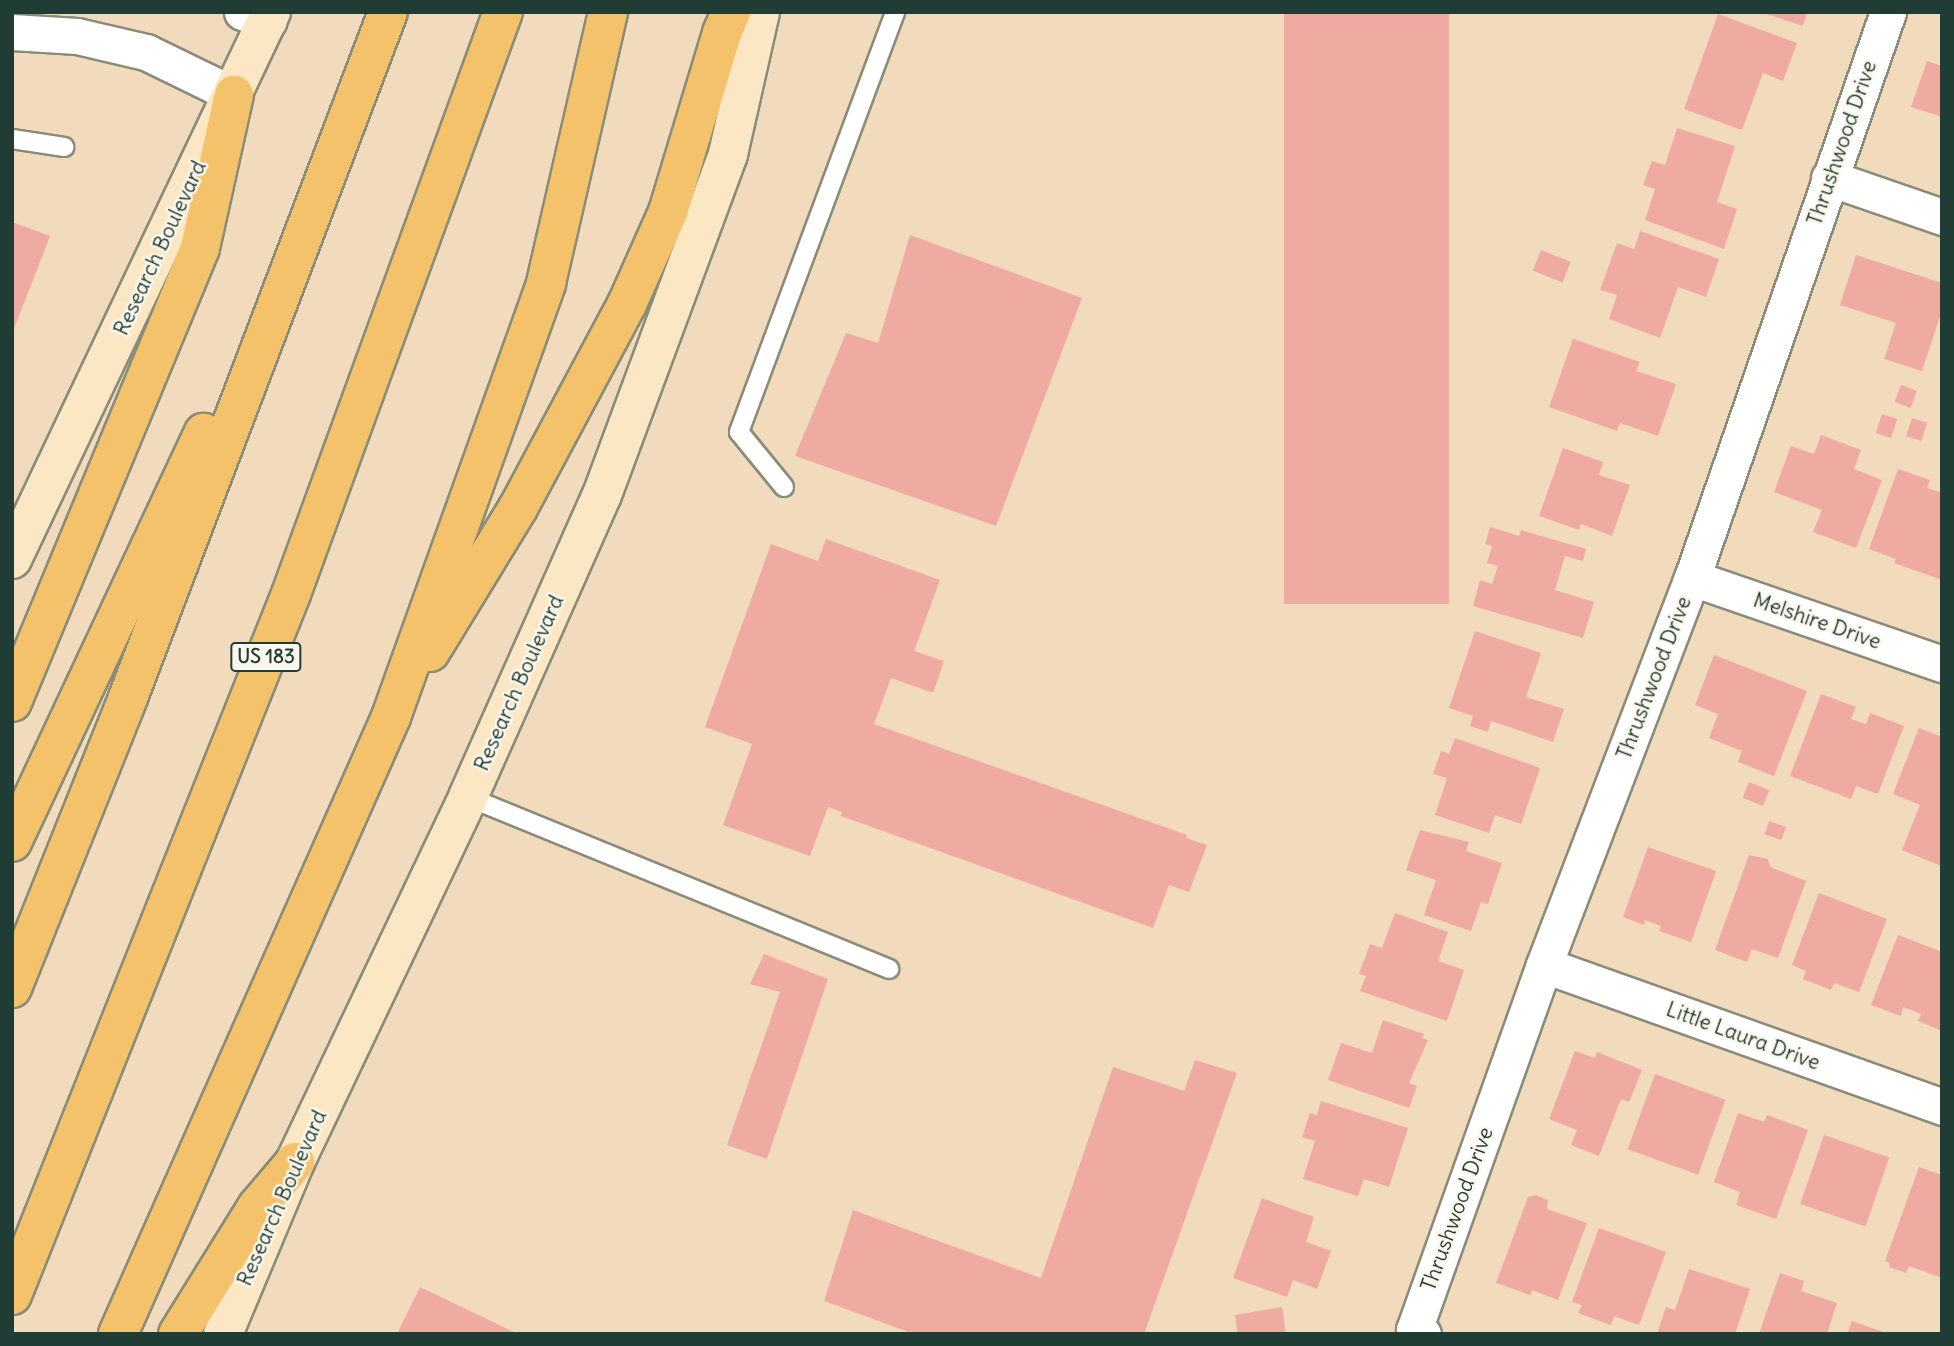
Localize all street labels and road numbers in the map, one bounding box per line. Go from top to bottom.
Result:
street label: Thrushwood Drive [1802,57,1882,229]
street label: Research Boulevard [108,157,212,339]
street label: Melshire Drive [1750,587,1884,655]
street label: Research Boulevard [469,591,569,775]
street label: Thrushwood Drive [1611,593,1697,763]
road number: US 183 [229,642,303,672]
street label: Little Laura Drive [1663,997,1823,1075]
street label: Research Boulevard [232,1106,332,1290]
street label: Thrushwood Drive [1416,1124,1498,1294]

